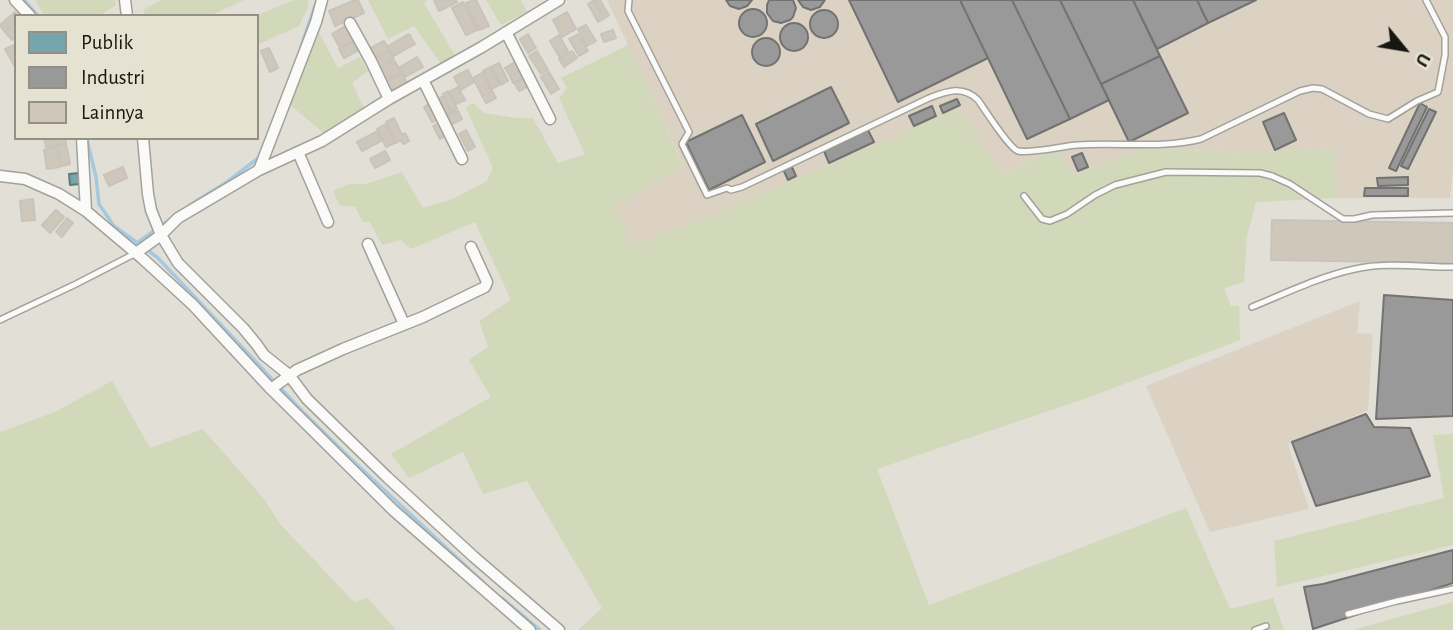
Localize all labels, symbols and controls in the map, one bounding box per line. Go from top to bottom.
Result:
legend [14,14,259,140]
north arrow [1369,14,1439,84]
text: Publik [81,32,133,53]
text: U [1411,50,1434,70]
text: Industri [81,67,145,88]
text: Lainnya [81,102,144,123]

